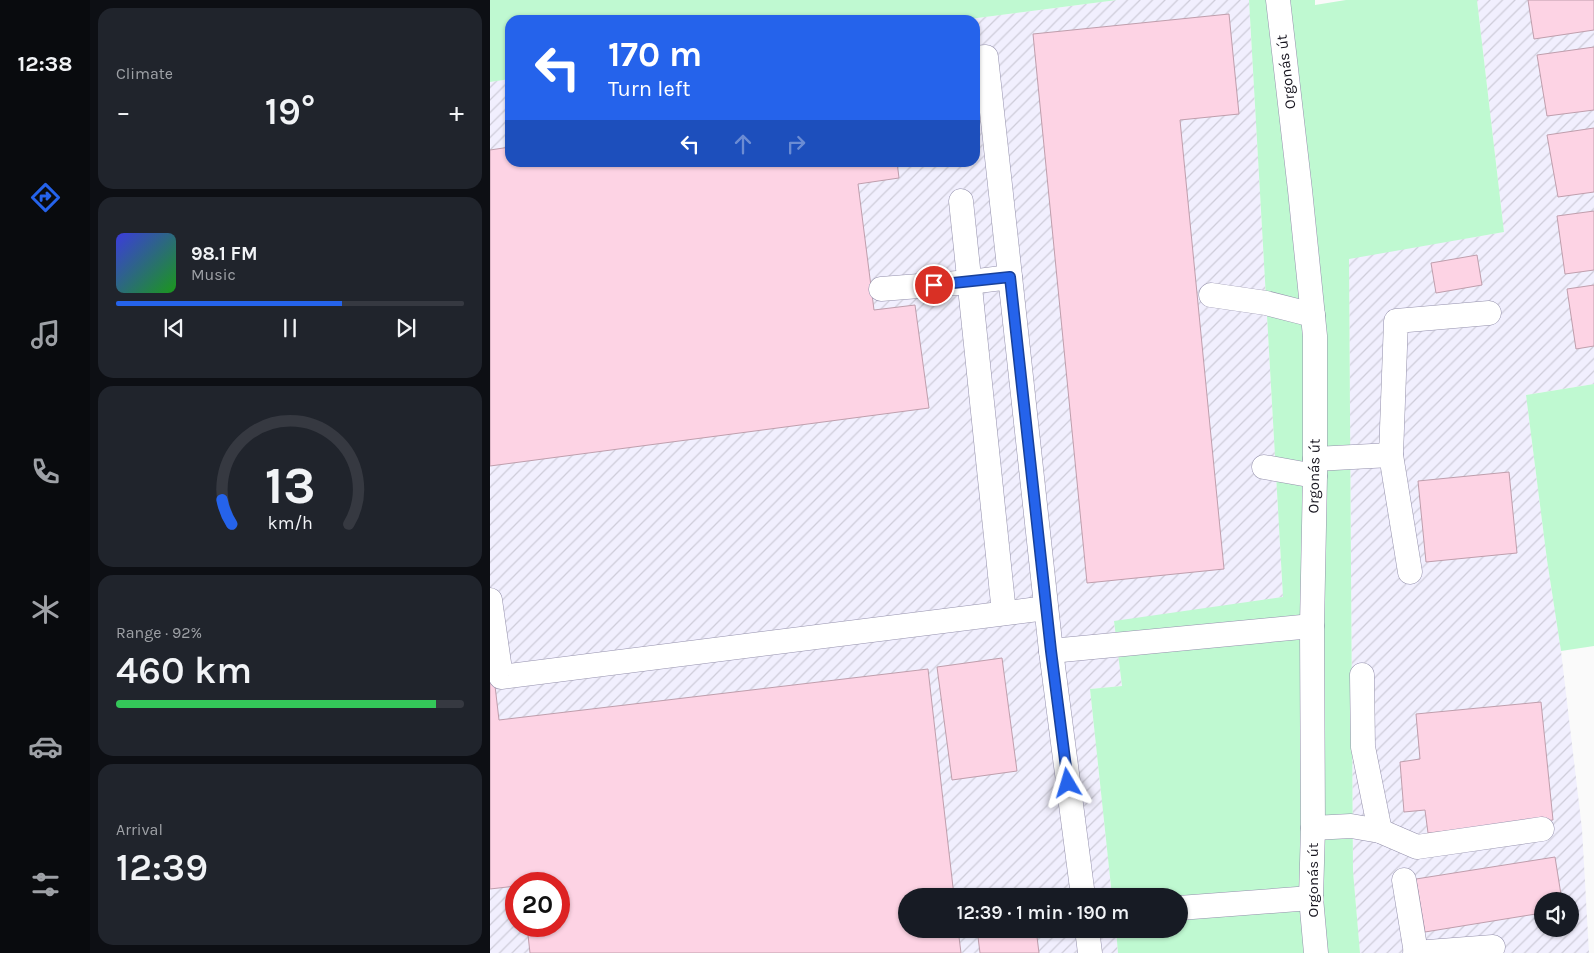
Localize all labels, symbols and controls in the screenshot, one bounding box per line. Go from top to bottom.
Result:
street label: Orgonás út [1272,33,1300,110]
text: 170 m [608,34,702,75]
icon: left [525,35,590,100]
text: 12:38 [18,51,73,77]
text: Climate [116,64,173,83]
text: Turn left [608,76,691,102]
text: 19° [265,89,315,134]
text: − [116,95,131,128]
text: + [449,95,464,128]
icon: left [676,130,704,158]
icon: ahead [729,130,757,158]
icon: right [782,130,810,158]
icon: directions [28,180,63,215]
text: 98.1 FM [191,243,258,265]
pin [913,264,955,306]
text: Music [191,265,236,284]
icon: arrive [920,271,948,299]
icon: previous [160,314,188,342]
icon: pause [276,314,304,342]
icon: next [392,314,420,342]
icon: music [28,317,63,352]
street label: Orgonás út [1304,438,1324,514]
icon: phone [28,454,63,489]
text: 13 [265,455,315,516]
text: km/h [267,513,313,534]
icon: climate [28,592,63,627]
text: Range · 92% [116,623,202,642]
text: 460 km [116,648,252,693]
icon: car [28,729,63,764]
position arrow [1041,756,1093,808]
text: Arrival [116,820,163,839]
street label: Orgonás út [1304,842,1322,918]
text: 12:39 [116,845,208,890]
icon: filters [28,867,63,902]
speed limit sign: 20 [505,872,570,937]
map controls [1534,892,1579,937]
button: sound [1534,892,1579,937]
text: 12:39 · 1 min · 190 m [957,902,1129,924]

